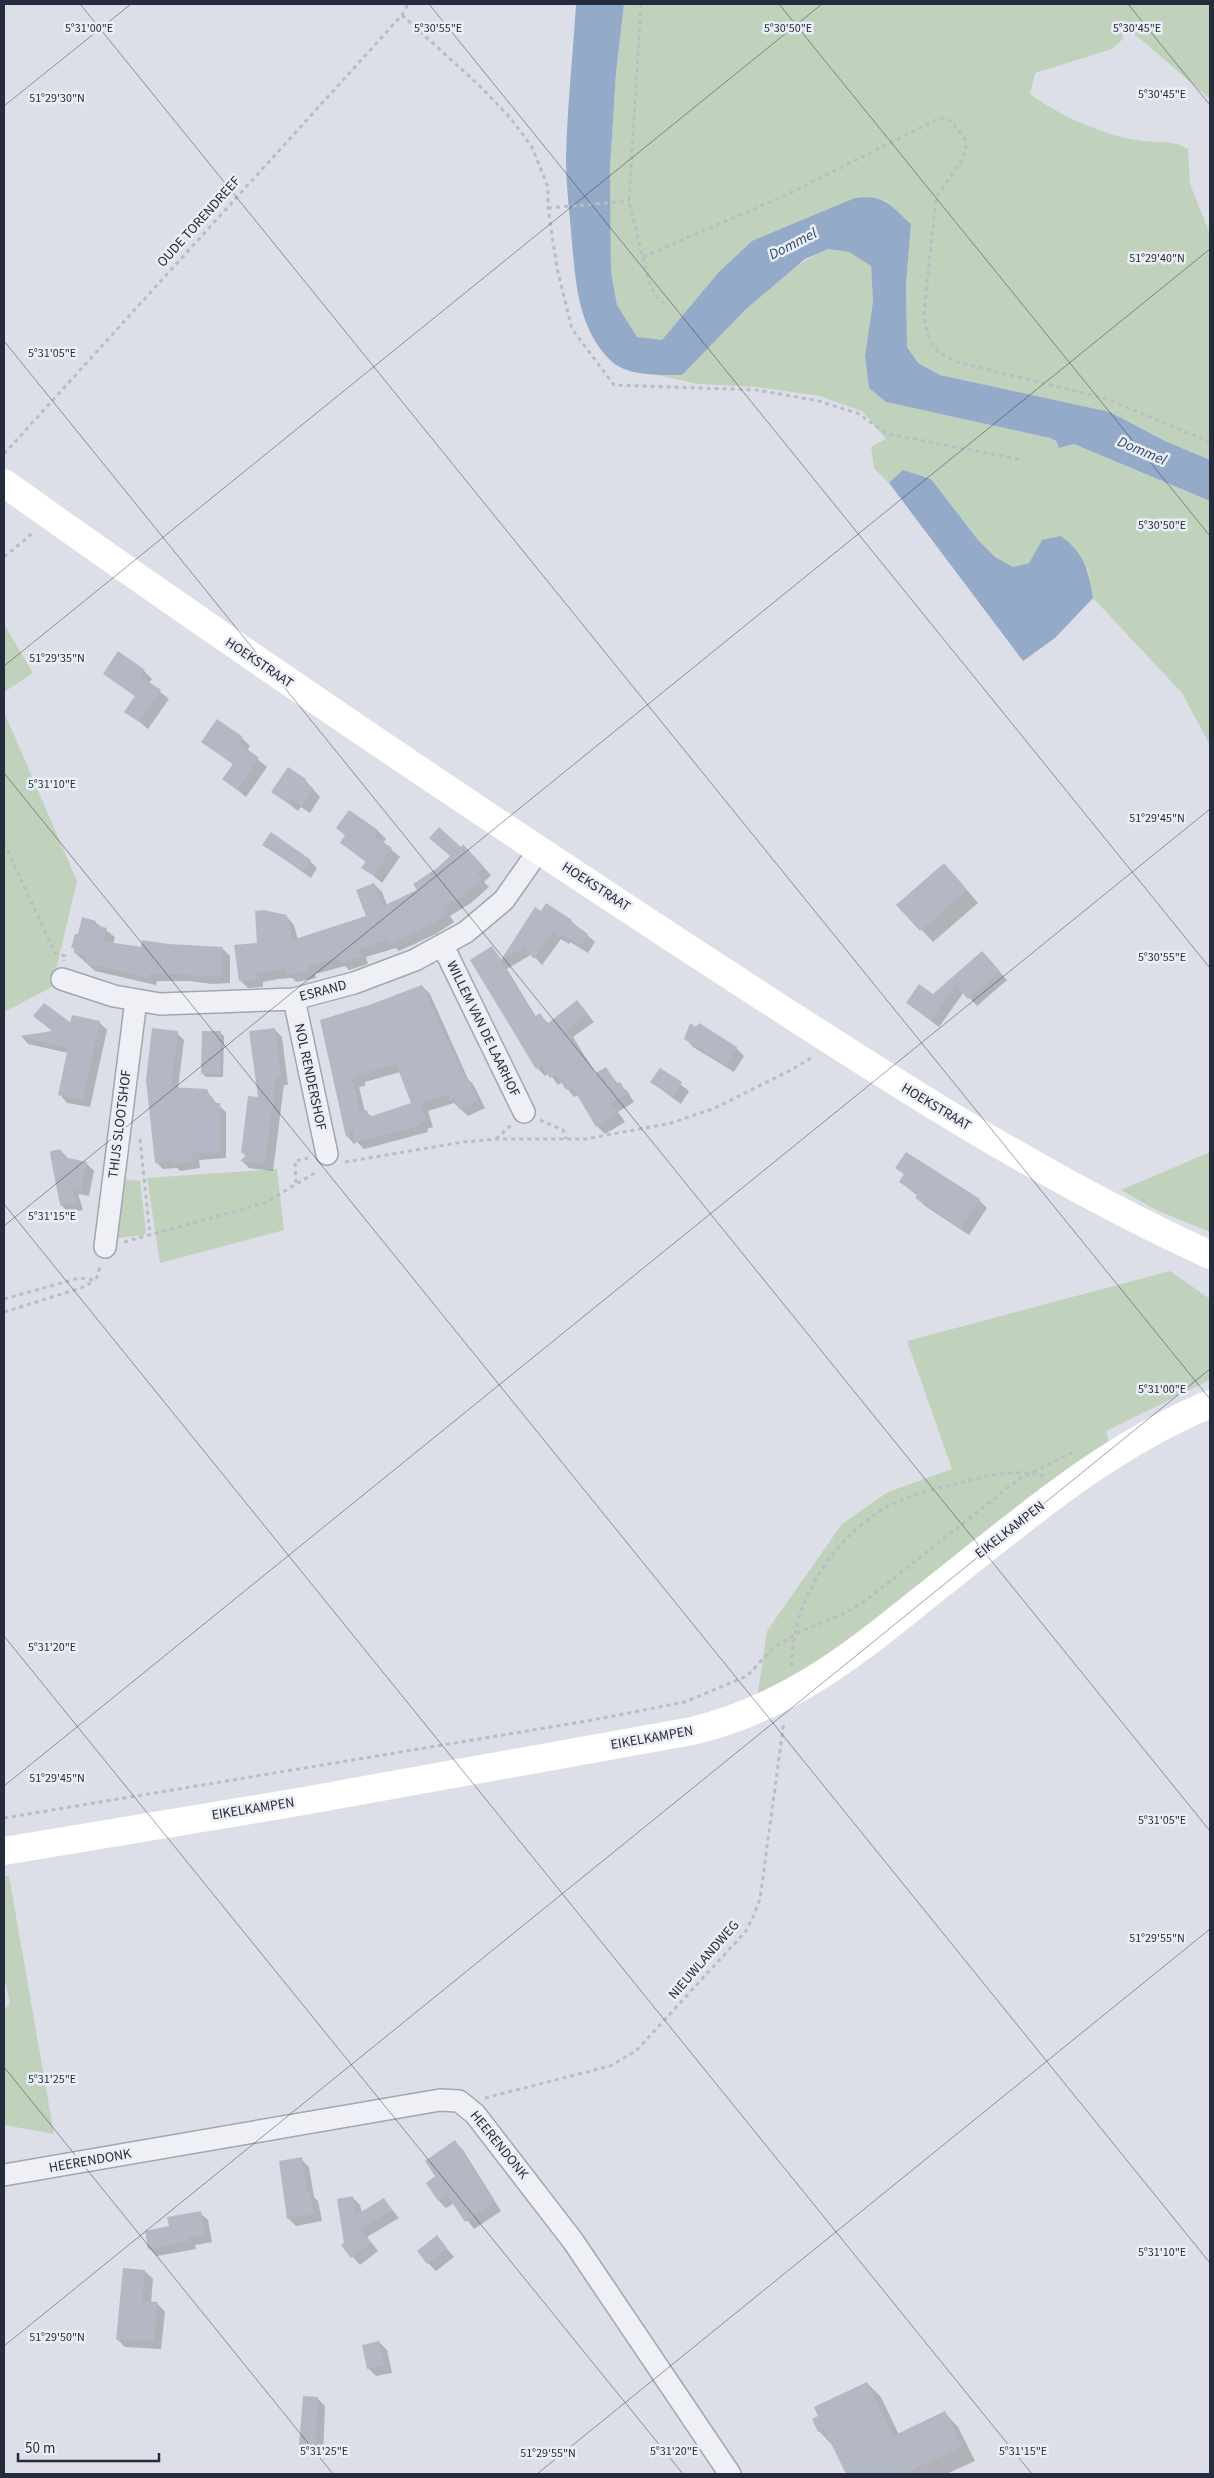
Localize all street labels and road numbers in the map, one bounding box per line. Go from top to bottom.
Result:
street label: OUDE TORENDREEF [153,172,245,272]
street label: HOEKSTRAAT [221,633,297,693]
street label: HOEKSTRAAT [558,857,635,917]
street label: WILLEM VAN DE LAARHOF [441,958,525,1100]
street label: ESRAND [297,975,349,1007]
street label: NOL RENDERSHOF [289,1022,331,1132]
street label: THIJS SLOOTSHOF [103,1068,137,1179]
street label: HOEKSTRAAT [897,1078,975,1136]
street label: EIKELKAMPEN [971,1496,1049,1564]
street label: EIKELKAMPEN [609,1721,695,1755]
street label: EIKELKAMPEN [210,1793,296,1825]
street label: NIEUWLANDWEG [664,1916,744,2004]
street label: HEERENDONK [465,2106,534,2184]
street label: HEERENDONK [47,2144,134,2178]

